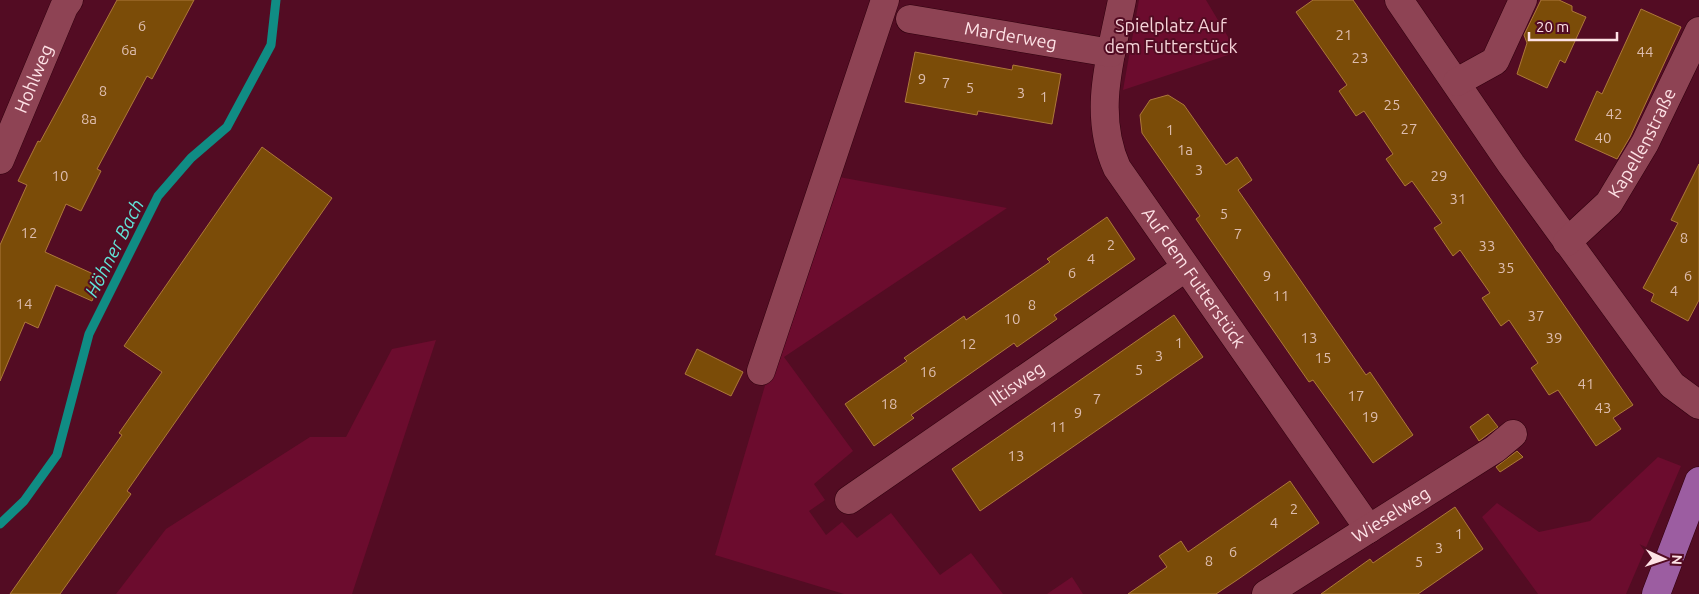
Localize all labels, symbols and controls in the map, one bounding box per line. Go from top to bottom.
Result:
scale bar [1529,10,1616,42]
park label: Spielplatz Auf dem Futterstück [1104,15,1238,56]
house number: 6 [138,17,146,34]
street label: Marderweg [963,17,1059,53]
text: 20 m [1536,18,1569,35]
house number: 21 [1336,26,1352,43]
street label: Hohlweg [10,41,56,116]
house number: 6a [121,41,137,58]
house number: 44 [1637,43,1653,60]
house number: 23 [1352,49,1368,66]
house number: 9 [918,70,926,87]
house number: 7 [942,74,950,91]
house number: 5 [966,79,974,96]
house number: 8 [99,82,107,99]
house number: 3 [1017,84,1025,101]
street label: Kapellenstraße [1603,84,1679,201]
house number: 1 [1040,88,1048,105]
house number: 25 [1384,96,1400,113]
house number: 42 [1606,105,1622,122]
house number: 8a [81,110,97,127]
house number: 27 [1401,120,1417,137]
house number: 1 [1166,121,1174,138]
house number: 40 [1595,129,1611,146]
house number: 1a [1177,141,1193,158]
house number: 3 [1195,161,1203,178]
house number: 10 [52,167,68,184]
house number: 29 [1431,167,1447,184]
house number: 31 [1450,190,1466,207]
water label: Höhner Bach [80,195,148,301]
street label: Auf dem Futterstück [1139,203,1250,351]
house number: 5 [1220,205,1228,222]
house number: 12 [21,224,37,241]
house number: 7 [1234,225,1242,242]
house number: 8 [1680,229,1688,246]
house number: 2 [1107,236,1115,253]
house number: 33 [1479,237,1495,254]
house number: 4 [1087,250,1095,267]
house number: 35 [1498,259,1514,276]
house number: 6 [1068,264,1076,281]
house number: 9 [1263,267,1271,284]
house number: 6 [1684,267,1692,284]
house number: 4 [1670,282,1678,299]
house number: 11 [1273,287,1289,304]
house number: 14 [16,295,32,312]
house number: 8 [1028,296,1036,313]
house number: 37 [1528,307,1544,324]
house number: 10 [1004,310,1020,327]
house number: 13 [1301,329,1317,346]
house number: 39 [1546,329,1562,346]
house number: 1 [1175,334,1183,351]
house number: 12 [960,335,976,352]
house number: 3 [1155,347,1163,364]
house number: 15 [1315,349,1331,366]
street label: Iltisweg [985,357,1048,409]
house number: 5 [1135,361,1143,378]
house number: 16 [920,363,936,380]
house number: 41 [1578,375,1594,392]
house number: 17 [1348,387,1364,404]
house number: 7 [1093,390,1101,407]
house number: 18 [881,395,897,412]
house number: 43 [1595,399,1611,416]
house number: 9 [1074,404,1082,421]
house number: 19 [1362,408,1378,425]
house number: 11 [1050,418,1066,435]
house number: 13 [1008,447,1024,464]
street label: Wieselweg [1348,482,1433,546]
house number: 2 [1290,500,1298,517]
house number: 4 [1270,514,1278,531]
house number: 1 [1455,525,1463,542]
north arrow [1639,534,1689,584]
house number: 3 [1435,539,1443,556]
house number: 6 [1229,543,1237,560]
house number: 8 [1205,552,1213,569]
house number: 5 [1415,553,1423,570]
text: N [1669,554,1685,565]

